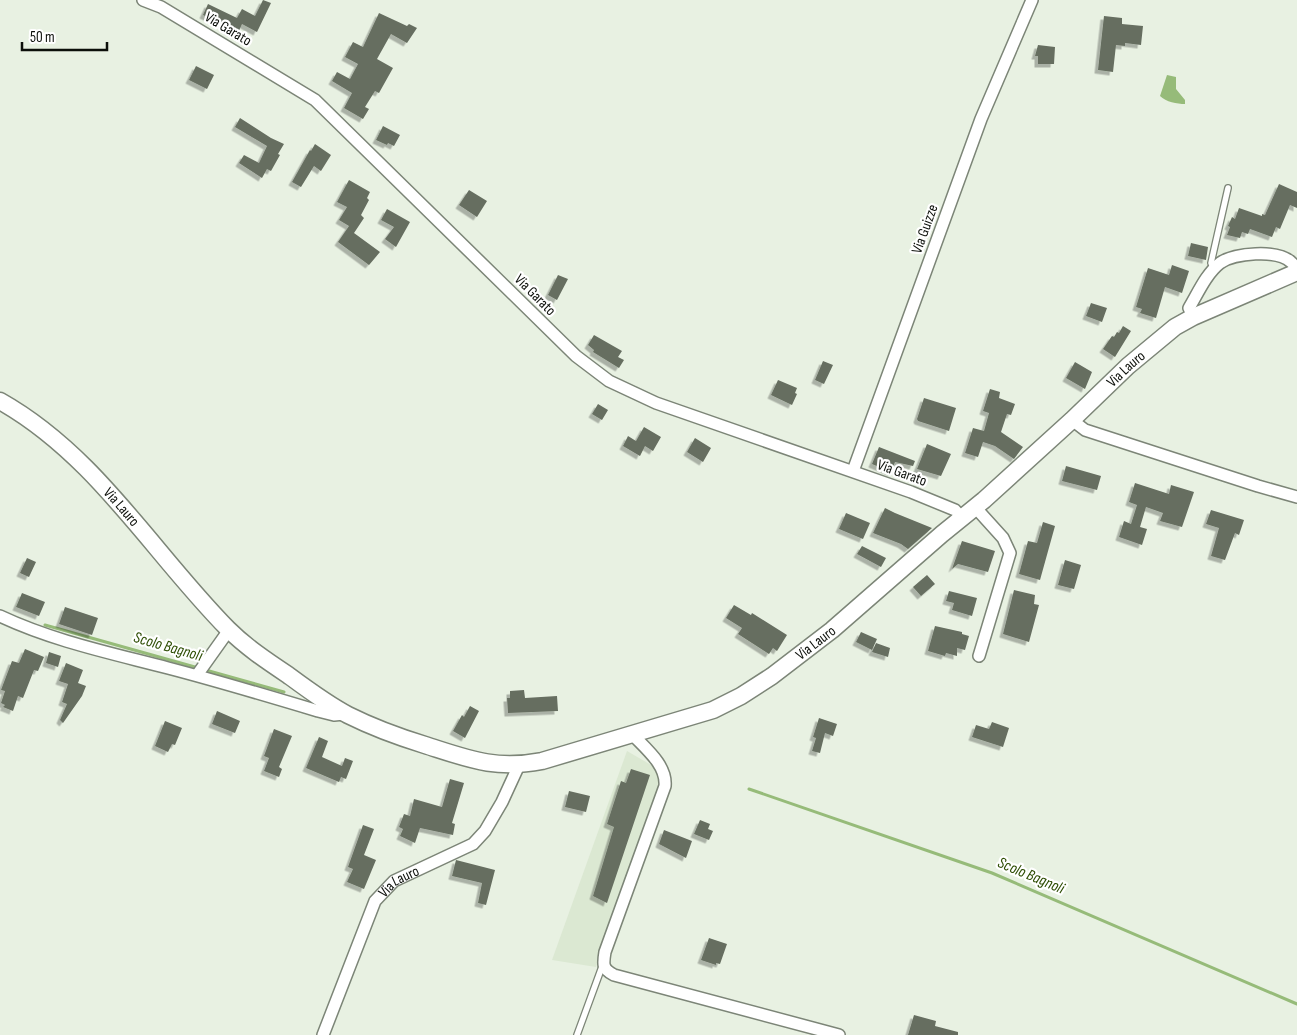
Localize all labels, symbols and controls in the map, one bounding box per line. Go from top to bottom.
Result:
street label: Via Garato [201,8,255,50]
scale bar [22,20,108,52]
text: 50 m [30,28,55,47]
street label: Via Guizze [907,202,943,256]
street label: Via Garato [510,270,560,320]
street label: Via Lauro [1102,346,1149,391]
street label: Via Garato [875,455,929,491]
street label: Via Lauro [99,483,144,530]
street label: Via Lauro [792,621,839,664]
water label: Scolo Bagnoli [131,628,206,666]
water label: Scolo Bagnoli [995,853,1068,899]
street label: Via Lauro [374,861,422,901]

